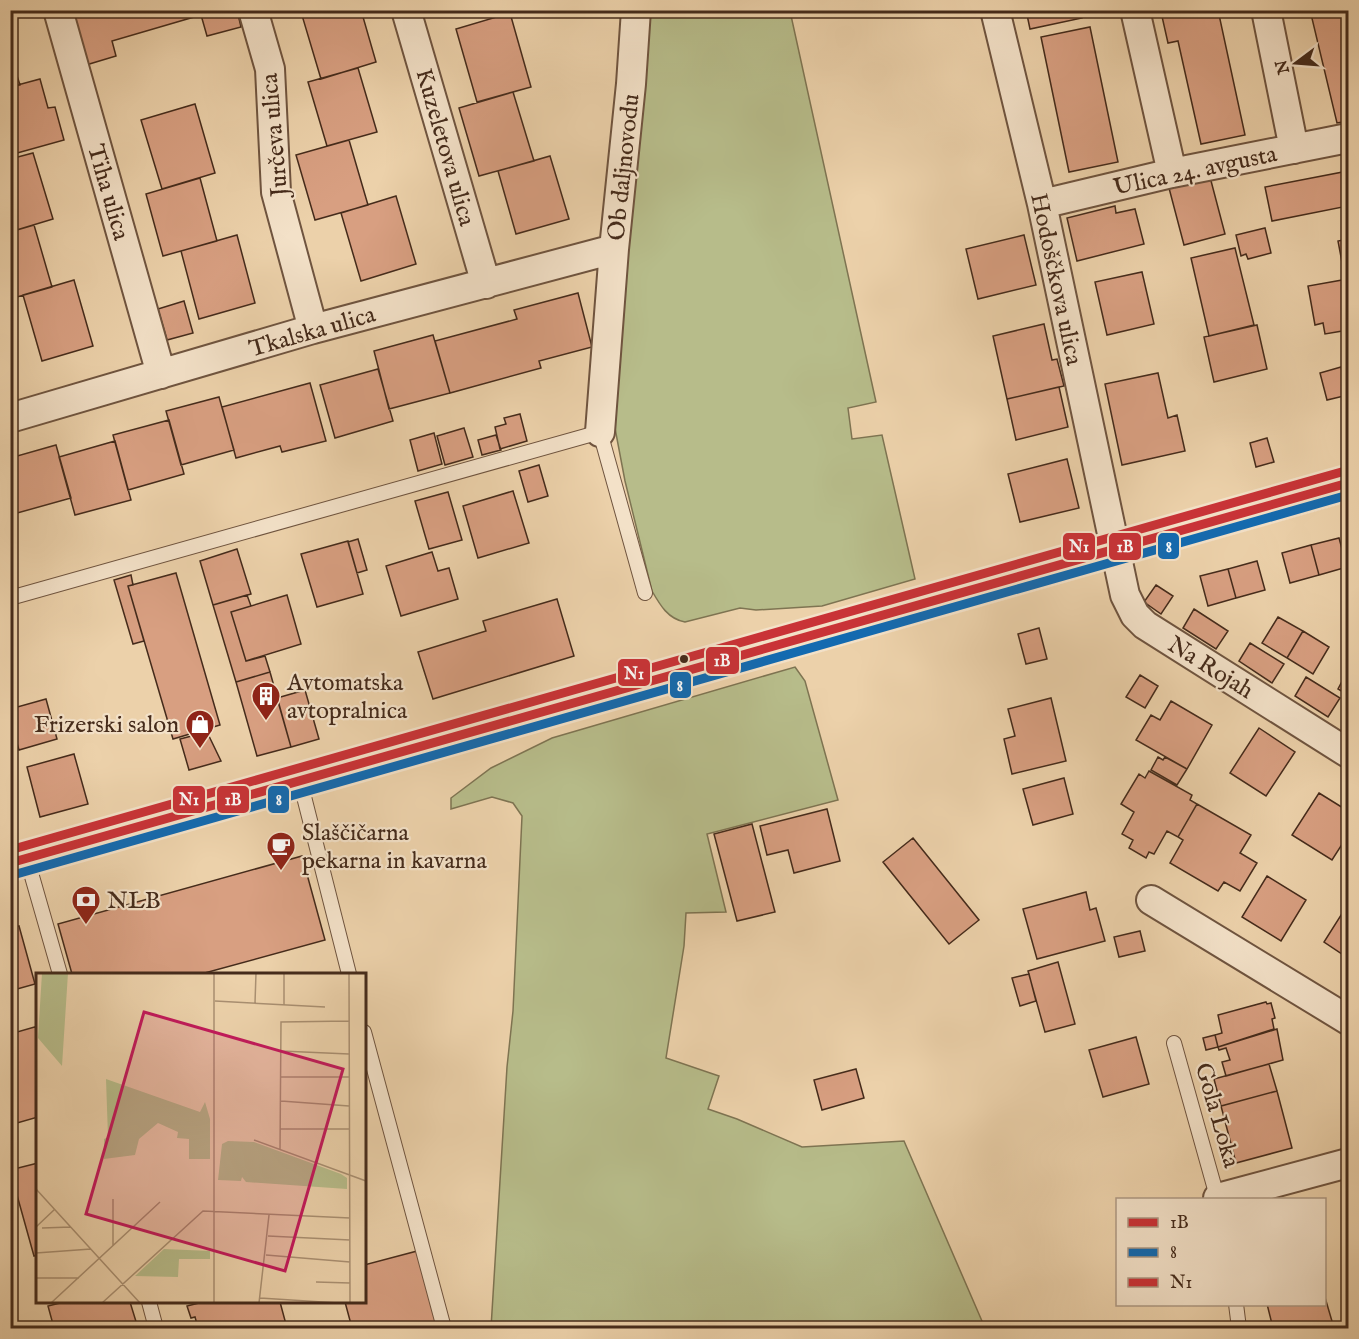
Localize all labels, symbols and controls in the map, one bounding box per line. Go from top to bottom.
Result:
north arrow [1266,33,1326,93]
text: N [1272,57,1295,77]
street label: Kuzeletova ulica [407,65,482,230]
street label: Jurčeva ulica [255,71,297,201]
street label: Ob daljnovodu [601,92,648,242]
street label: Ulica 24. avgusta [1111,139,1280,204]
street label: Tiha ulica [79,141,136,245]
street label: Hodoščkova ulica [1022,190,1089,369]
street label: Tkalska ulica [246,299,380,365]
line badge: N1 [1062,532,1096,561]
line badge: 1B [1108,532,1142,561]
line badge: 8 [1157,532,1180,560]
text: N1 [1068,538,1089,558]
text: 1B [1117,538,1134,558]
text: 8 [1166,538,1172,558]
street label: Na Rojah [1161,630,1259,707]
line badge: 1B [705,646,740,675]
text: 1B [714,652,731,672]
unlabelled marker [678,653,690,665]
line badge: N1 [617,658,651,687]
text: N1 [623,665,644,685]
place label: Avtomatska avtopralnica [286,668,408,727]
line badge: 8 [669,671,692,699]
text: 8 [677,677,683,697]
building icon: Avtomatska avtopralnica [250,680,282,722]
shop icon: Frizerski salon [184,708,216,750]
place label: Frizerski salon [34,710,179,741]
line badge: N1 [172,785,206,814]
line badge: 1B [216,785,250,814]
line badge: 8 [267,785,290,814]
text: N1 [178,791,199,811]
text: 1B [225,791,242,811]
text: 8 [276,791,282,811]
place label: Slaščičarna pekarna in kavarna [302,818,487,877]
cafe icon: Slaščičarna pekarna in kavarna [265,830,297,872]
bank icon: NLB [70,884,102,926]
place label: NLB [107,886,161,917]
inset map [36,973,366,1303]
street label: Gola Loka [1187,1059,1246,1172]
legend [1116,1198,1326,1306]
text: 1B [1170,1212,1189,1235]
text: 8 [1170,1242,1177,1265]
text: N1 [1170,1272,1192,1295]

